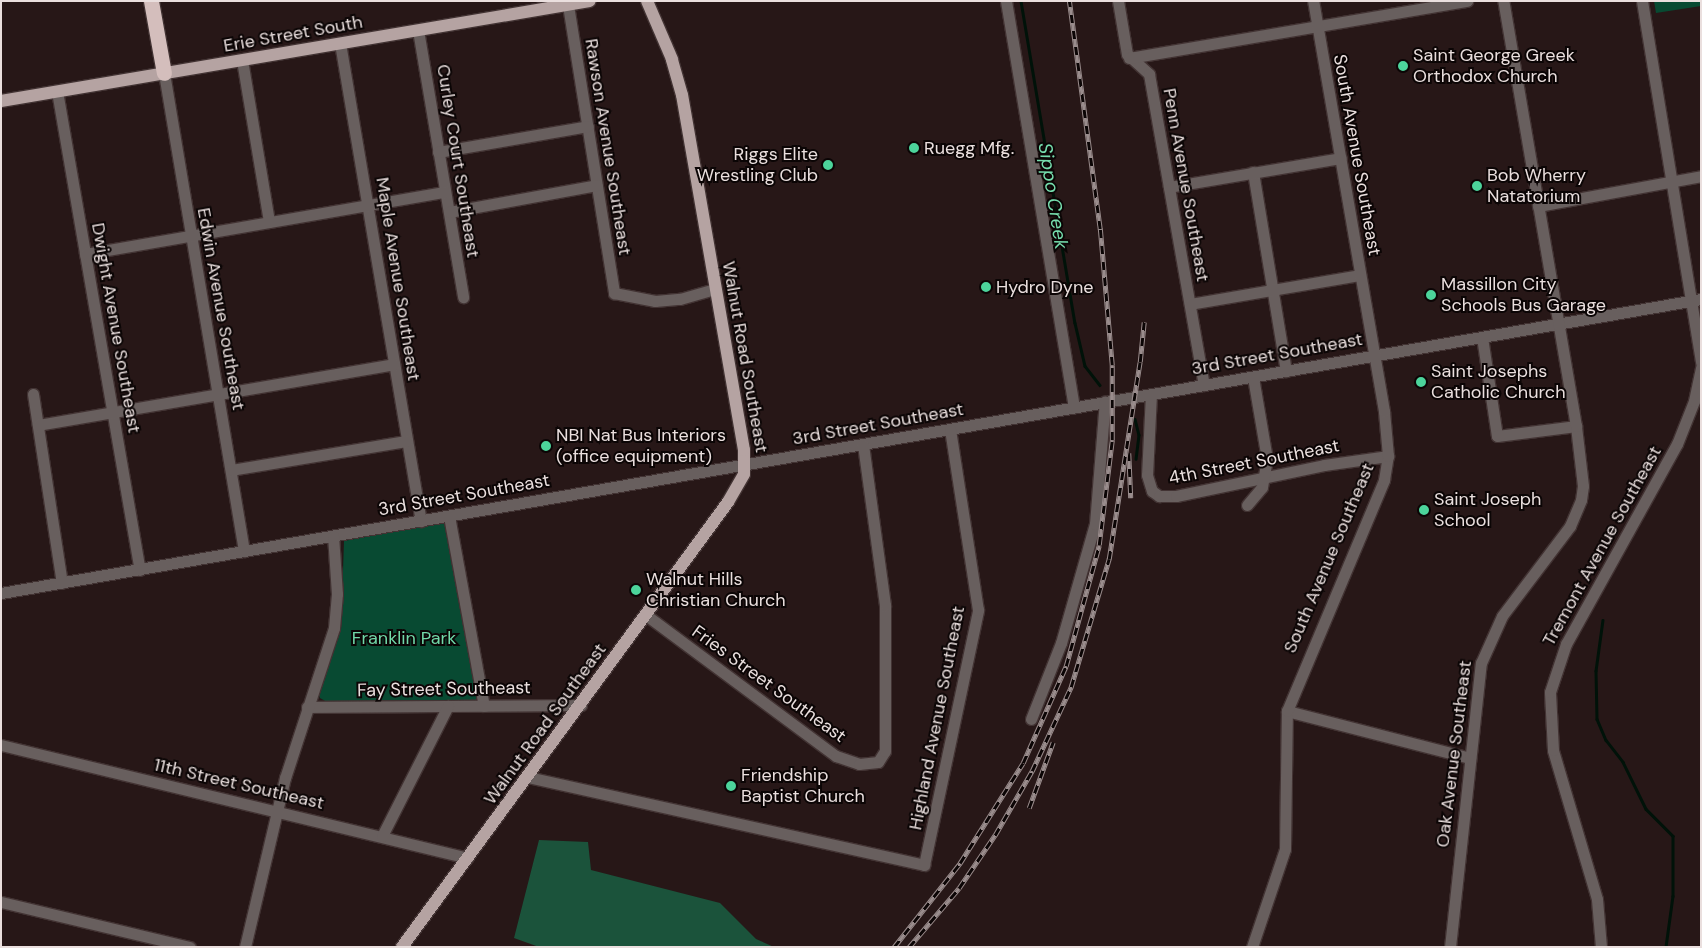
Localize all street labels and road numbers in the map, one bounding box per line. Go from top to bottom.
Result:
street label: Erie Street South [222,11,364,57]
street label: Rawson Avenue Southeast [580,37,636,257]
street label: South Avenue Southeast [1329,53,1385,257]
street label: Curley Court Southeast [432,63,484,259]
street label: Penn Avenue Southeast [1158,87,1214,283]
street label: Maple Avenue Southeast [371,176,425,382]
street label: Edwin Avenue Southeast [193,206,249,412]
street label: Dwight Avenue Southeast [87,221,145,435]
street label: Walnut Road Southeast [718,260,772,454]
street label: 3rd Street Southeast [1190,328,1364,380]
street label: 3rd Street Southeast [791,398,965,450]
street label: 4th Street Southeast [1167,435,1341,489]
street label: Tremont Avenue Southeast [1538,442,1666,650]
street label: South Avenue Southeast [1279,460,1379,656]
street label: 3rd Street Southeast [377,469,551,521]
street label: Highland Avenue Southeast [905,604,969,832]
street label: Fries Street Southeast [688,621,850,747]
street label: Walnut Road Southeast [479,639,611,809]
street label: Oak Avenue Southeast [1432,659,1476,849]
street label: Fay Street Southeast [357,677,531,701]
street label: 11th Street Southeast [152,754,326,814]

